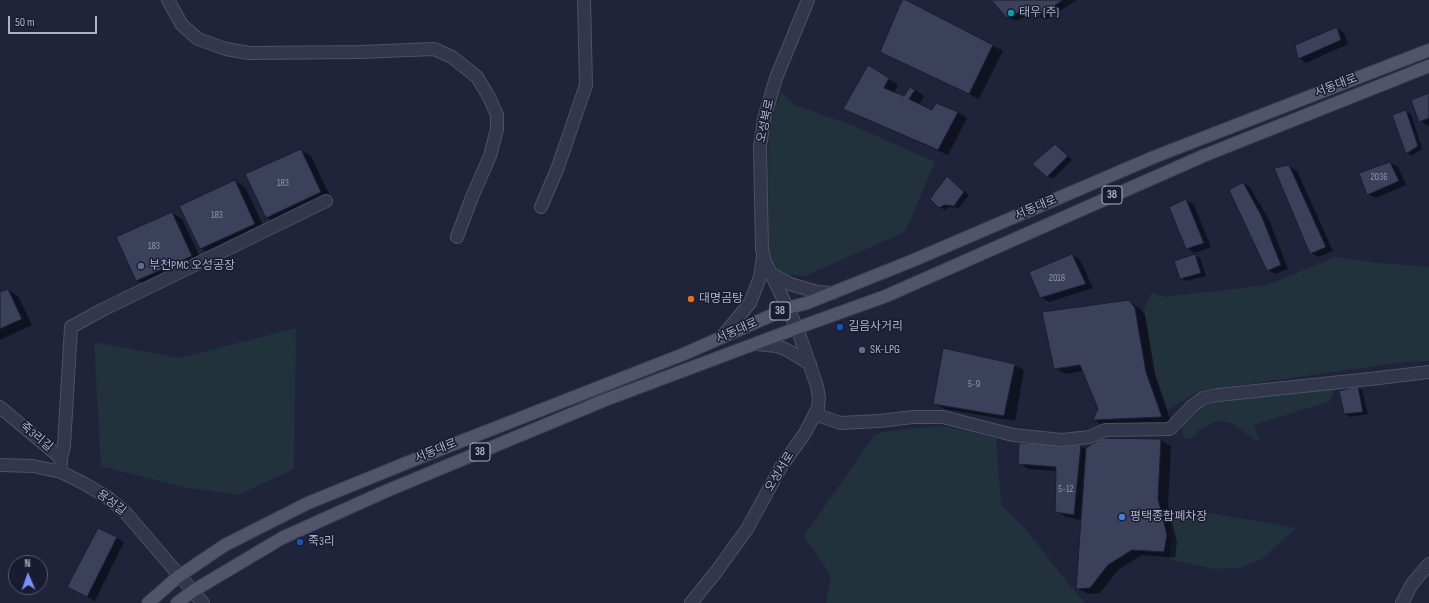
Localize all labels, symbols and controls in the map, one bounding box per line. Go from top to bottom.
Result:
place label: 태우 (주) [1019,6,1059,20]
scale bar [10,8,99,34]
marker: 태우 (주) [1006,8,1016,18]
text: 50 m [15,15,35,30]
street label: 서동대로 [1313,71,1359,101]
street label: 오성북로 [754,98,778,144]
house number: 2036 [1370,171,1388,183]
house number: 183 [277,177,289,189]
road number: 38 [1102,186,1122,204]
street label: 서동대로 [1013,193,1059,223]
house number: 183 [211,209,223,221]
house number: 183 [148,240,160,252]
place label: 부천PMC 오성공장 [149,259,235,273]
marker: 부천PMC 오성공장 [136,261,146,271]
house number: 2018 [1049,272,1065,284]
place label: 대명곰탕 [699,292,743,306]
marker: 대명곰탕 [686,294,696,304]
road number: 38 [770,302,790,320]
street label: 서동대로 [714,315,760,347]
place label: 길음사거리 [848,320,903,334]
marker: 길음사거리 [835,322,845,332]
place label: SK-LPG [870,343,900,357]
marker: SK-LPG [857,345,867,355]
house number: 5-9 [968,378,980,390]
street label: 죽3리길 [17,419,55,455]
street label: 서동대로 [413,436,459,466]
road number: 38 [470,443,490,461]
street label: 오성서로 [762,449,798,495]
house number: 5-12 [1058,483,1074,495]
street label: 용성길 [93,487,129,519]
place label: 평택종합폐차장 [1130,510,1207,524]
marker: 평택종합폐차장 [1117,512,1127,522]
place label: 죽3리 [308,535,335,549]
marker: 죽3리 [295,537,305,547]
north arrow [8,555,48,595]
text: N [24,557,31,570]

